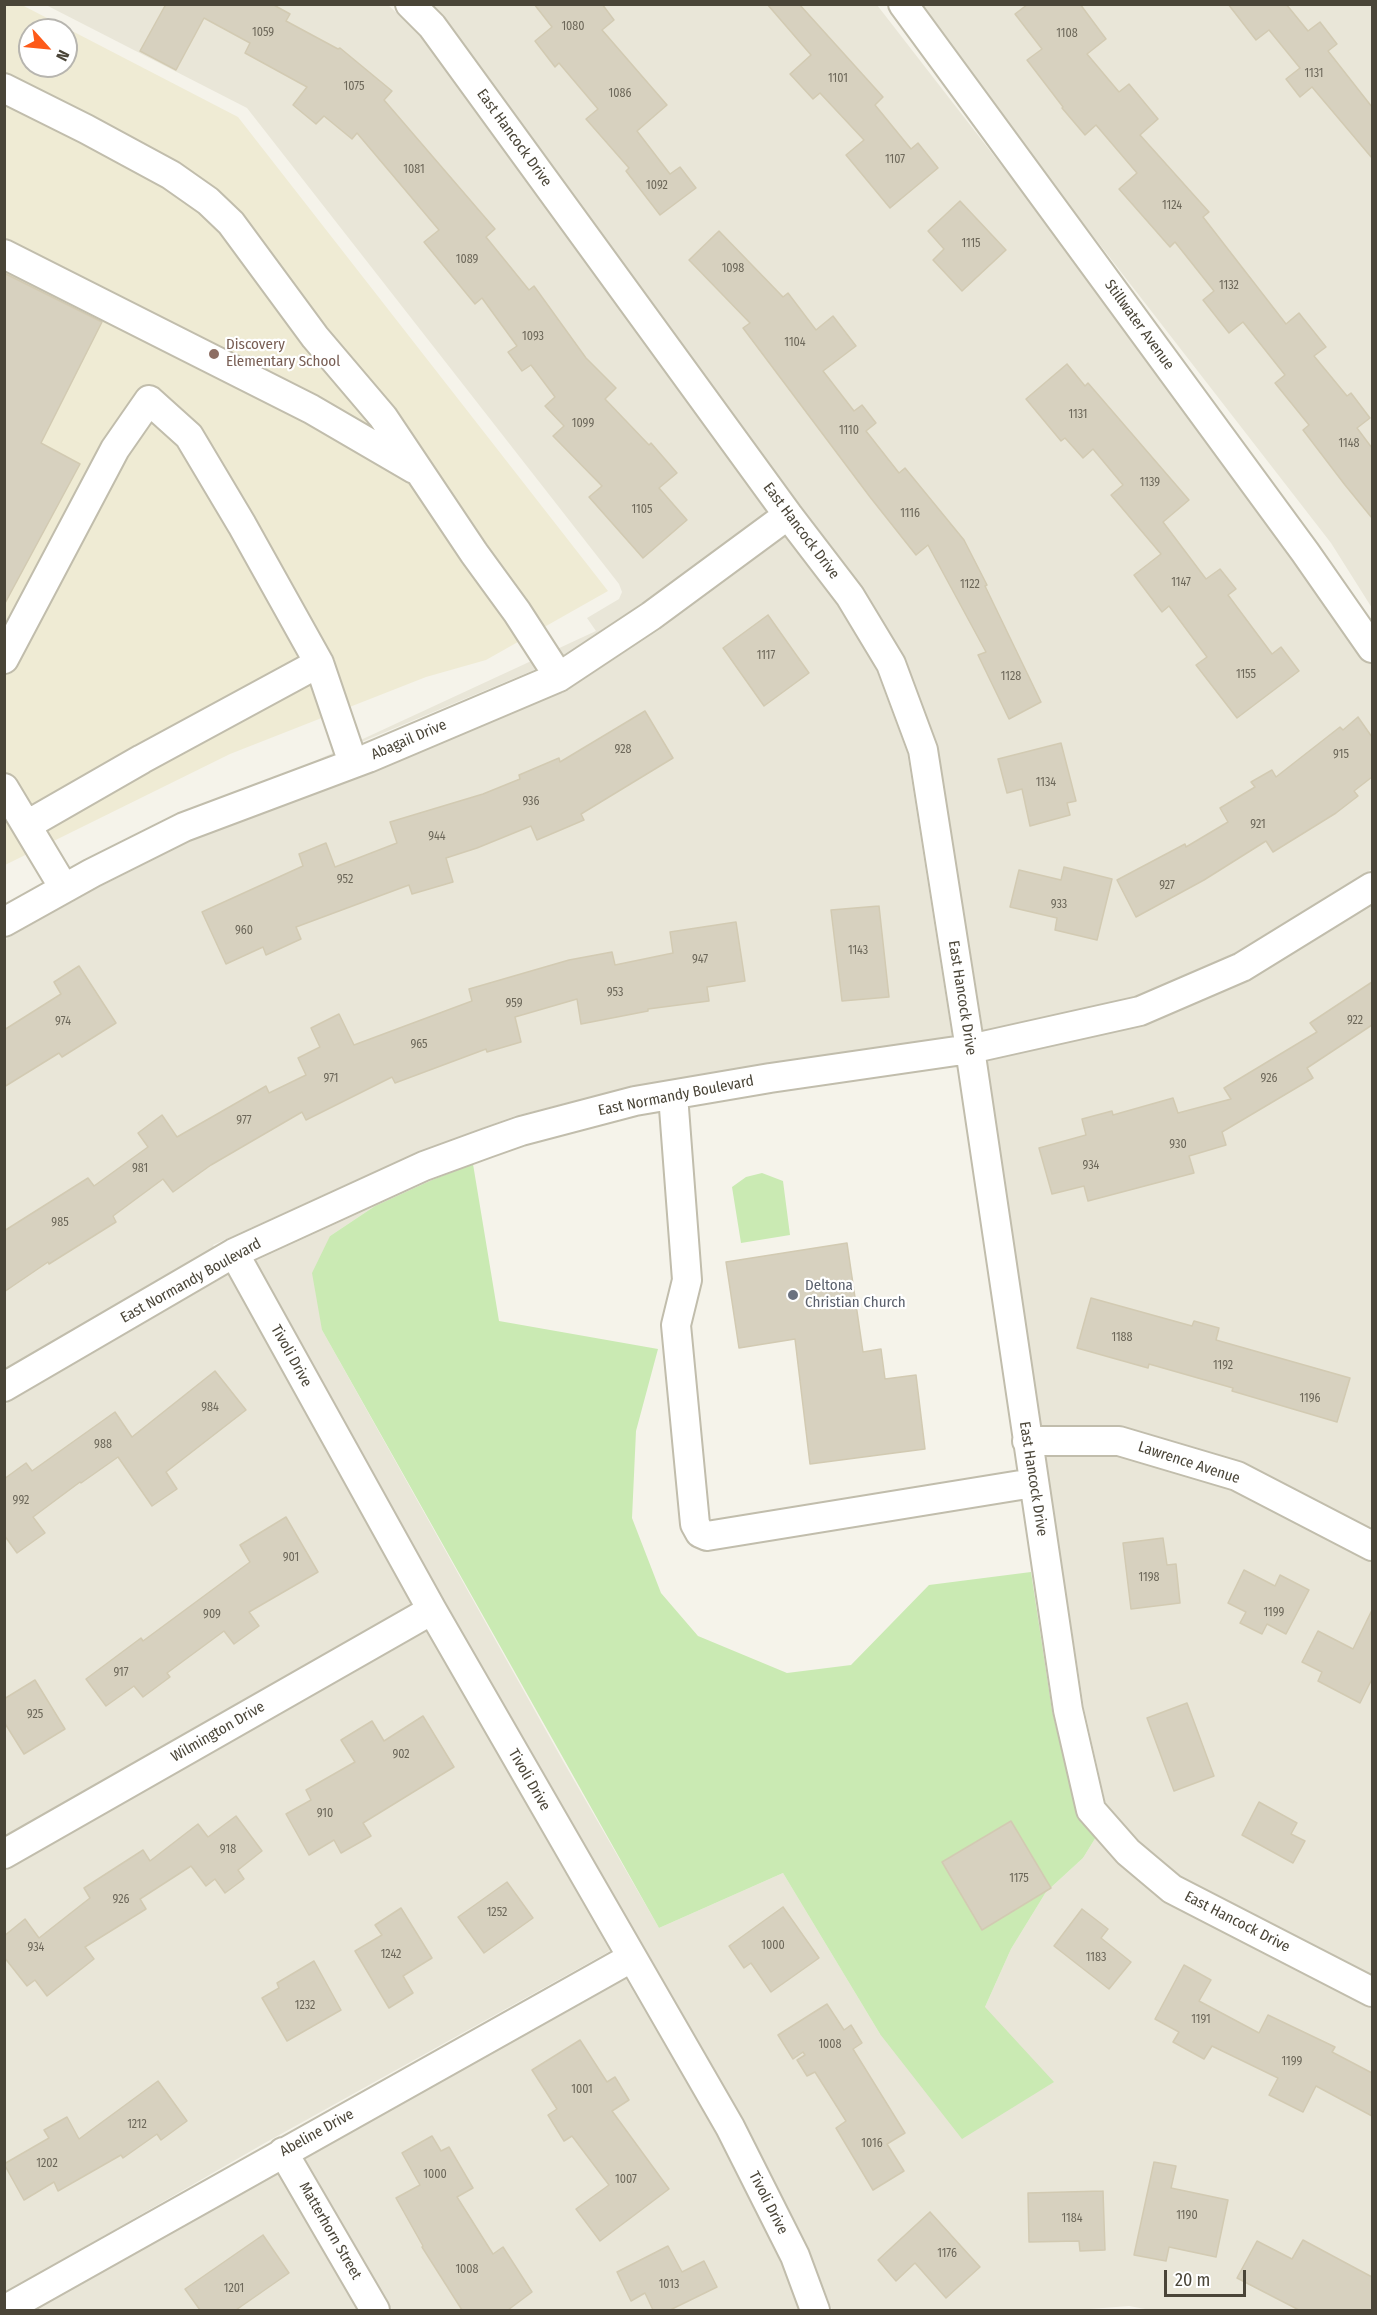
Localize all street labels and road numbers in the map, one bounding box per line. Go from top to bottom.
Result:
street label: East Hancock Drive [473,86,555,190]
street label: Stillwater Avenue [1100,276,1178,374]
street label: East Hancock Drive [759,479,843,583]
street label: Abagail Drive [369,716,449,764]
street label: East Hancock Drive [944,939,980,1057]
street label: East Normandy Boulevard [597,1072,755,1120]
street label: East Normandy Boulevard [118,1235,264,1327]
street label: Tivoli Drive [267,1322,315,1390]
street label: East Hancock Drive [1015,1420,1051,1538]
street label: Lawrence Avenue [1136,1438,1242,1488]
street label: Wilmington Drive [168,1698,268,1766]
street label: Tivoli Drive [504,1746,554,1814]
street label: East Hancock Drive [1181,1888,1293,1956]
street label: Abeline Drive [277,2105,357,2161]
street label: Tivoli Drive [744,2169,792,2237]
street label: Matterhorn Street [295,2179,365,2283]

